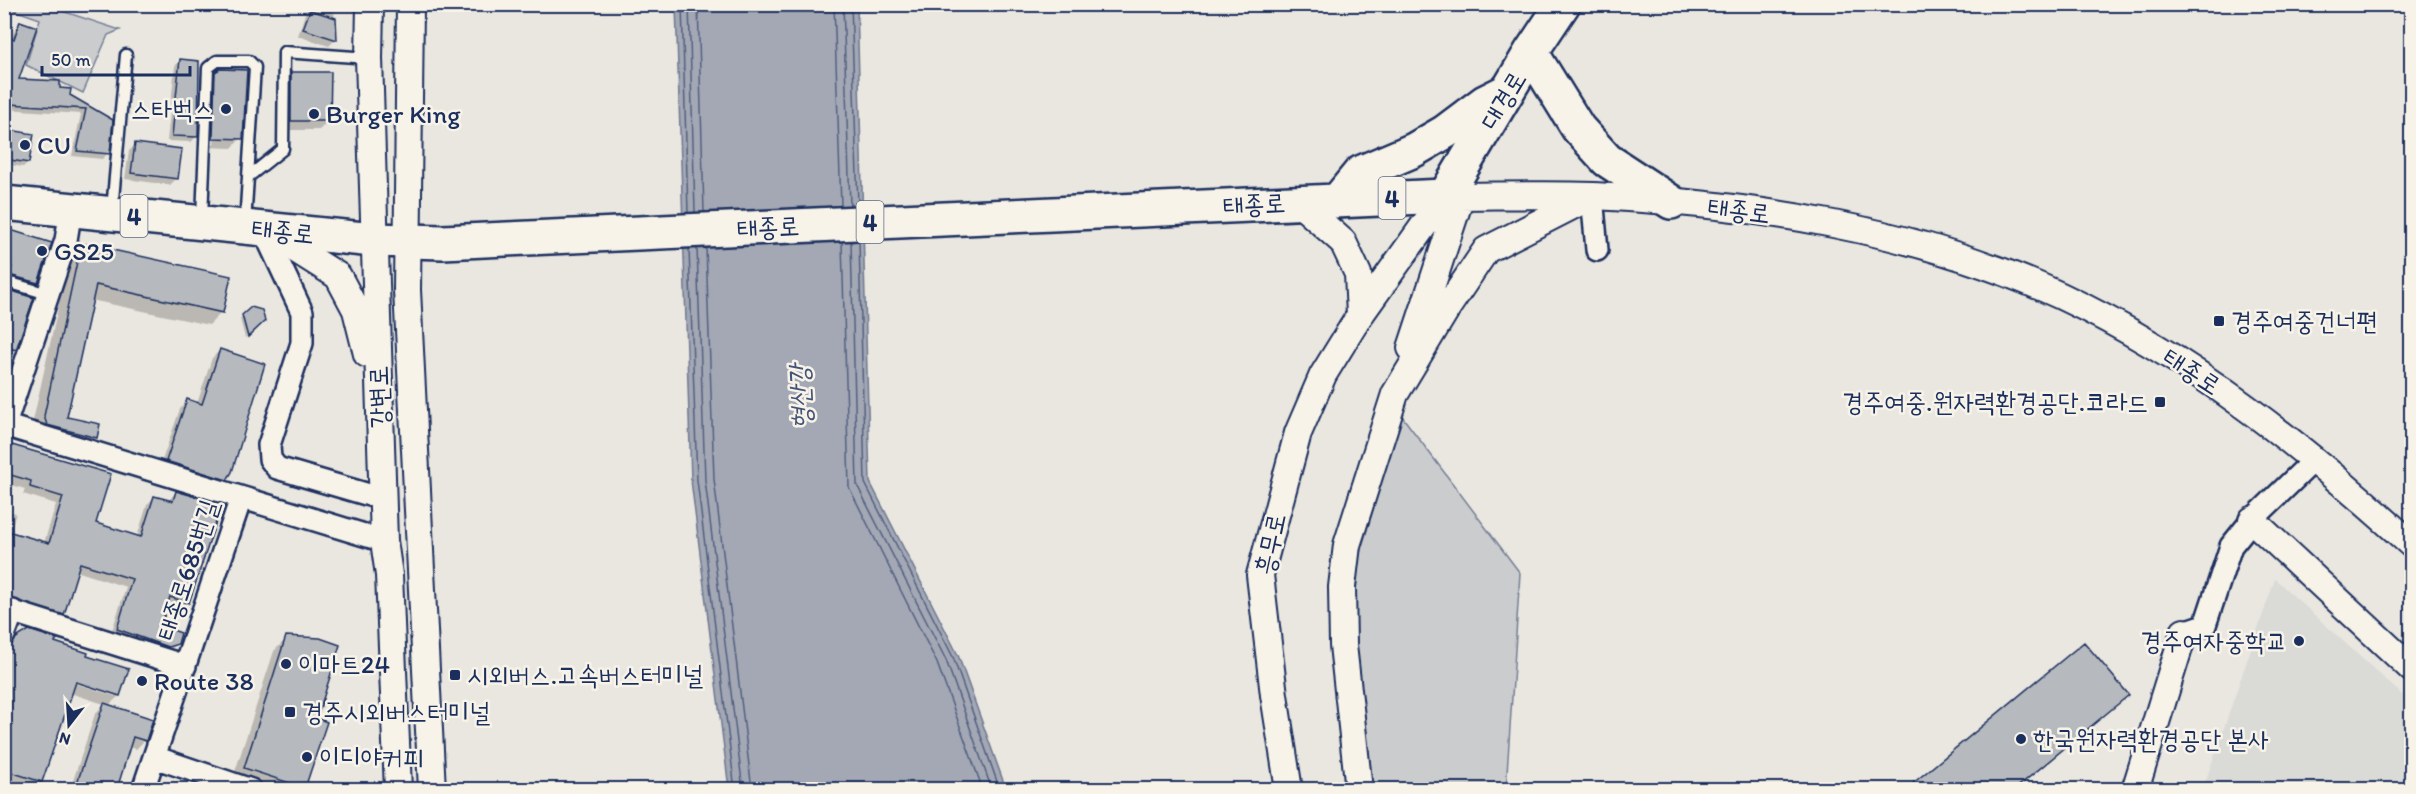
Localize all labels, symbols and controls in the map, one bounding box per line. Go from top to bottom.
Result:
scale bar [42,39,190,77]
text: 50 m [51,49,91,71]
street label: 대경로 [1473,65,1533,135]
place label: 스타벅스 [130,93,214,125]
place label: Burger King [326,98,461,130]
marker: 스타벅스 [219,102,233,116]
marker: Burger King [307,107,321,121]
place label: CU [37,129,71,161]
marker: CU [18,138,32,152]
road number: 4 [1378,177,1406,219]
street label: 태종로 [1222,186,1286,222]
street label: 태종로 [1706,190,1772,230]
road number: 4 [120,195,148,237]
road number: 4 [856,201,884,243]
street label: 태종로 [736,209,800,245]
street label: 태종로 [250,212,316,250]
place label: GS25 [54,235,114,267]
marker: GS25 [35,244,49,258]
place label: 경주여중건너편 [2231,305,2377,337]
marker: 경주여중건너편 [2212,314,2226,328]
street label: 태종로 [2157,340,2227,402]
water label: 형산강 [782,360,818,430]
street label: 강변로 [362,365,396,429]
place label: 경주여중.원자력환경공단.코라드 [1842,386,2148,418]
marker: 경주여중.원자력환경공단.코라드 [2153,395,2167,409]
street label: 태종로685번길 [149,495,225,644]
street label: 흥무로 [1248,510,1292,578]
place label: 경주여자중학교 [2141,625,2287,657]
marker: 경주여자중학교 [2292,634,2306,648]
place label: 이마트24 [298,648,390,680]
marker: 이마트24 [279,657,293,671]
place label: 시외버스.고속버스터미널 [467,659,704,691]
place label: Route 38 [154,665,254,697]
marker: 시외버스.고속버스터미널 [448,668,462,682]
marker: Route 38 [135,674,149,688]
north arrow [39,695,99,755]
place label: 경주시외버스터미널 [302,696,490,728]
marker: 경주시외버스터미널 [283,705,297,719]
place label: 한국원자력환경공단 본사 [2033,723,2269,755]
text: N [57,728,73,750]
marker: 한국원자력환경공단 본사 [2014,732,2028,746]
place label: 이디야커피 [319,741,424,773]
marker: 이디야커피 [300,750,314,764]

